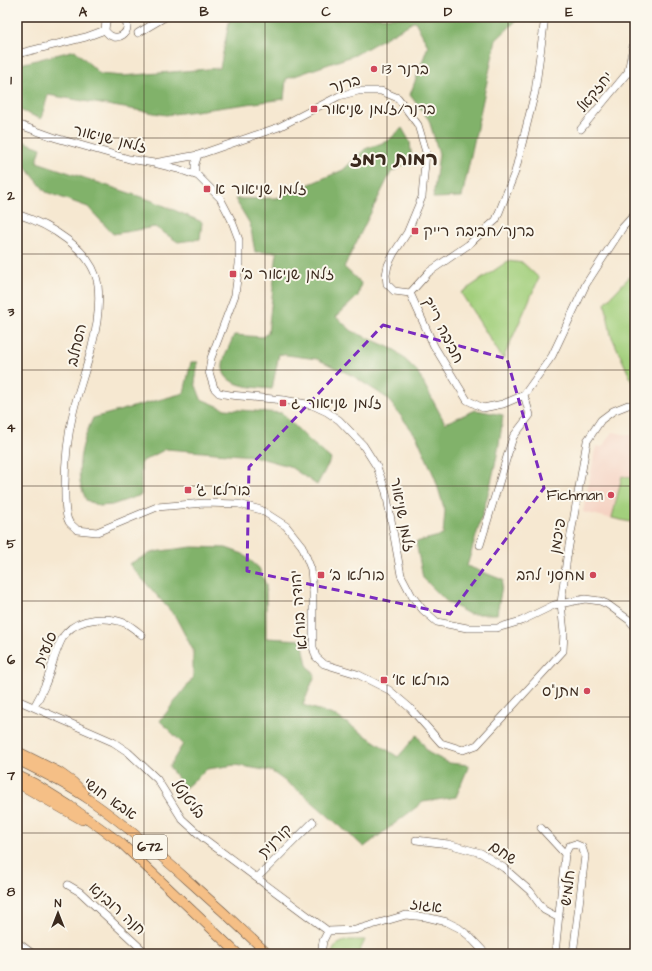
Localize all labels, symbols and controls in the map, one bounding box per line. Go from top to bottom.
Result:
text: A [79,3,88,21]
text: B [199,3,209,21]
text: C [321,3,331,21]
text: D [444,3,453,21]
text: E [565,3,573,21]
place label: ברנר 13 [382,59,429,80]
marker: ברנר 13 [369,64,379,74]
street label: יחזקאל [572,67,618,117]
street label: ברנר [327,70,363,98]
text: 1 [10,71,12,89]
place label: ברנר/זלמן שניאור [322,99,436,120]
marker: ברנר/זלמן שניאור [309,104,319,114]
street label: זלמן שניאור [71,120,149,158]
district label: רמות רמז [350,146,438,173]
place label: זלמן שניאור א [215,179,307,200]
marker: זלמן שניאור א [202,184,212,194]
text: 2 [6,187,15,205]
place label: ברנר/חביבה רייק [423,221,535,242]
marker: ברנר/חביבה רייק [410,226,420,236]
place label: זלמן שניאור ב׳ [241,264,334,285]
marker: זלמן שניאור ב׳ [228,269,238,279]
street label: חביבה רייך [417,293,469,367]
text: 3 [7,303,15,321]
street label: הסחלב [62,322,92,368]
place label: זלמן שניאור ג [291,393,382,414]
marker: זלמן שניאור ג [278,398,288,408]
text: 4 [7,419,16,437]
street label: זלמן שניאור [384,476,420,554]
place label: בורלא ג׳ [196,480,251,501]
marker: בורלא ג׳ [183,485,193,495]
place label: Fichman [547,485,603,506]
marker: Fichman [606,490,616,500]
street label: פיכמן [545,517,571,555]
text: 5 [6,535,16,553]
place label: בורלא ב׳ [329,565,385,586]
place label: מחסני להב [517,565,585,586]
street label: יהודה בורלא [285,569,313,651]
marker: בורלא ב׳ [316,570,326,580]
marker: מחסני להב [588,570,598,580]
street label: סלעית [29,628,63,671]
text: 6 [7,651,16,669]
place label: בורלא א׳ [392,670,450,691]
marker: בורלא א׳ [379,675,389,685]
place label: מתנ"ס [542,681,579,702]
marker: מתנ"ס [582,686,592,696]
text: 7 [6,767,16,785]
street label: אבא חושי [79,773,141,825]
street label: בליטנטל [166,775,210,823]
street label: קורנית [253,819,297,863]
road number: 672 [133,835,167,859]
street label: שחם [485,836,521,870]
street label: חלמיש [555,869,581,907]
street label: חנה רובינא [84,878,150,940]
text: 8 [7,883,16,901]
north arrow [38,893,78,933]
street label: אגוז [409,894,444,918]
text: N [55,896,62,911]

